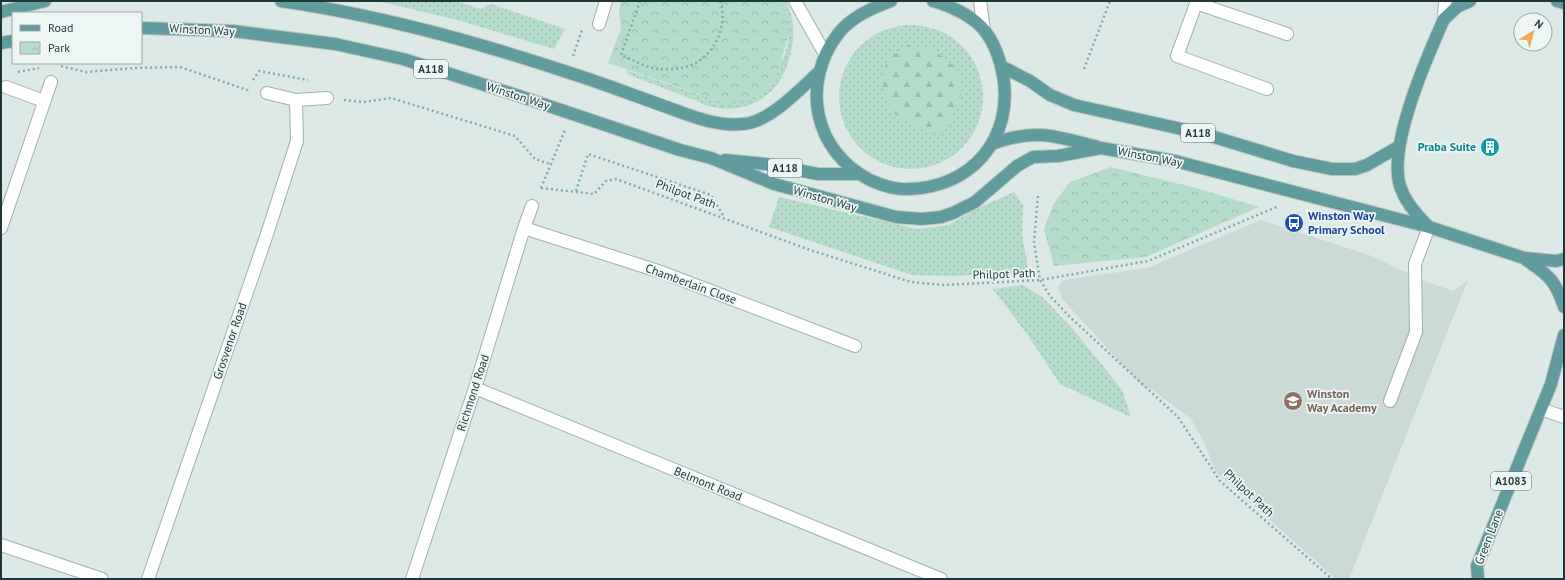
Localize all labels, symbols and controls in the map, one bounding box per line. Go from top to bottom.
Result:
legend [12,12,142,64]
north arrow [1513,12,1553,52]
text: N [1532,16,1546,32]
text: Road [48,20,73,35]
street label: Winston Way [169,20,236,39]
text: Park [48,40,70,55]
road number: A118 [414,60,448,78]
street label: Winston Way [485,78,552,113]
road number: A118 [1181,124,1215,142]
building icon: Praba Suite [1479,136,1501,158]
place label: Praba Suite [1418,139,1476,154]
street label: Winston Way [1116,143,1184,170]
road number: A118 [768,159,802,177]
street label: Philpot Path [654,176,718,211]
street label: Winston Way [792,182,859,215]
place label: Winston Way Primary School [1308,208,1385,237]
bus stop icon: Winston Way Primary School [1283,212,1305,234]
street label: Chamberlain Close [643,260,739,307]
street label: Philpot Path [972,265,1036,282]
street label: Grosvenor Road [209,300,250,381]
street label: Richmond Road [453,352,492,433]
place label: Winston Way Academy [1307,386,1377,415]
school or university icon: Winston Way Academy [1282,390,1304,412]
street label: Belmont Road [672,463,744,504]
street label: Philpot Path [1221,466,1278,520]
road number: A1083 [1491,472,1531,490]
street label: Green Lane [1471,507,1506,567]

